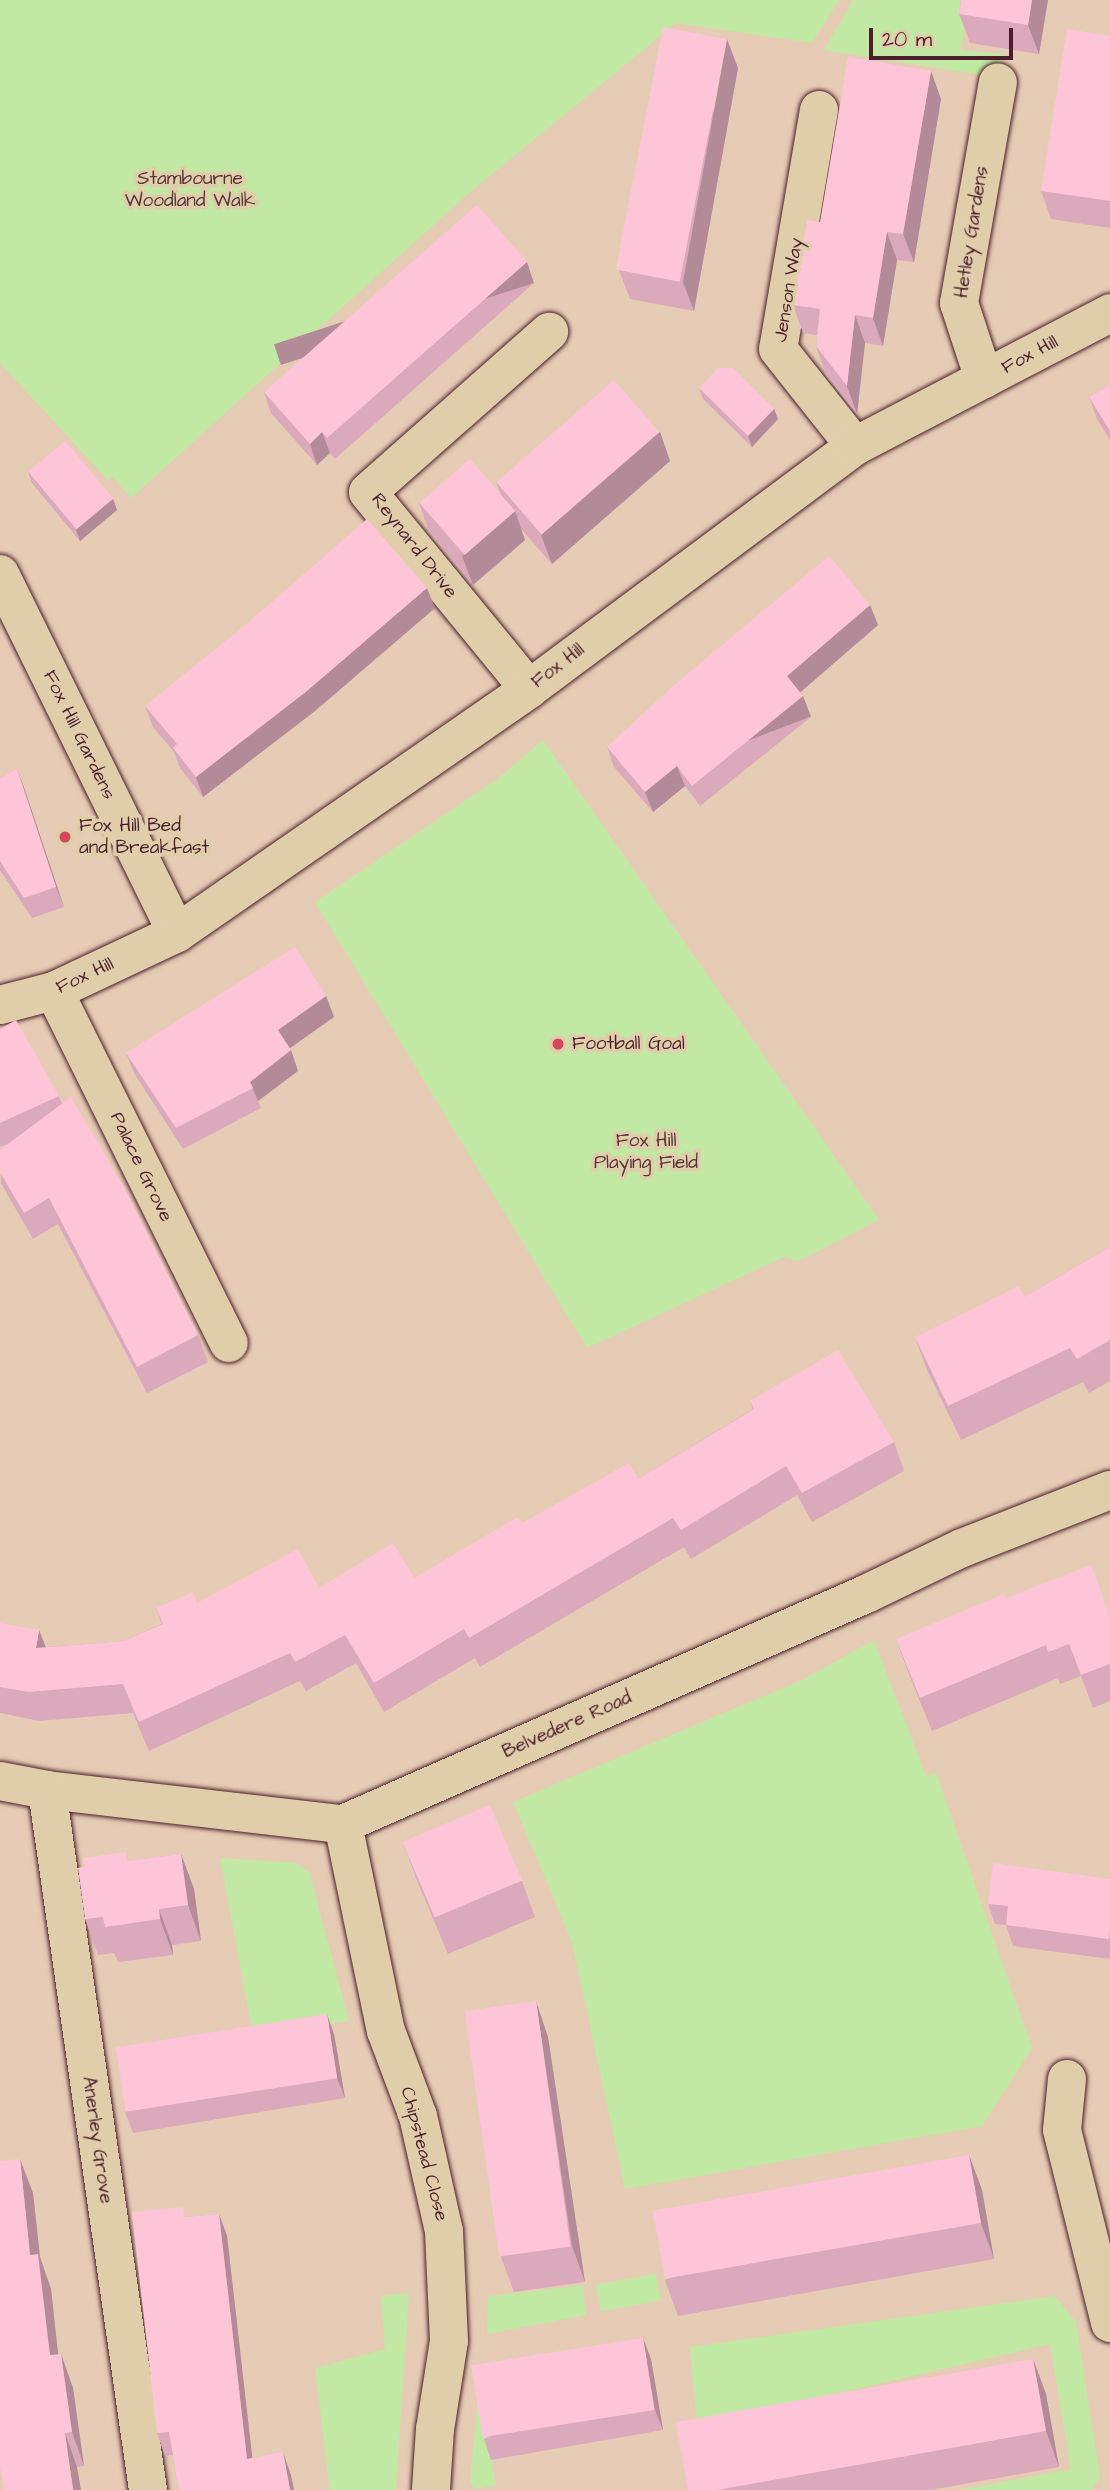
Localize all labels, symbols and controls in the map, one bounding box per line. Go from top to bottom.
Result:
scale bar [872,14,1016,58]
text: 20 m [882,25,932,54]
street label: Hetley Gardens [950,164,994,300]
park label: Stambourne Woodland Walk [125,168,255,212]
street label: Jenson Way [770,236,808,344]
street label: Fox Hill [998,331,1062,379]
street label: Reynard Drive [366,489,462,603]
street label: Fox Hill [527,639,589,693]
street label: Fox Hill Gardens [38,667,120,803]
place label: Fox Hill Bed and Breakfast [79,815,209,859]
marker: Fox Hill Bed and Breakfast [57,829,73,845]
street label: Fox Hill [53,953,117,999]
place label: Football Goal [572,1033,685,1055]
marker: Football Goal [550,1036,566,1052]
street label: Palace Grove [105,1109,177,1225]
park label: Fox Hill Playing Field [594,1130,698,1174]
street label: Belvedere Road [499,1686,635,1764]
street label: Anerley Grove [77,2075,117,2205]
street label: Chipstead Close [395,2085,453,2223]

